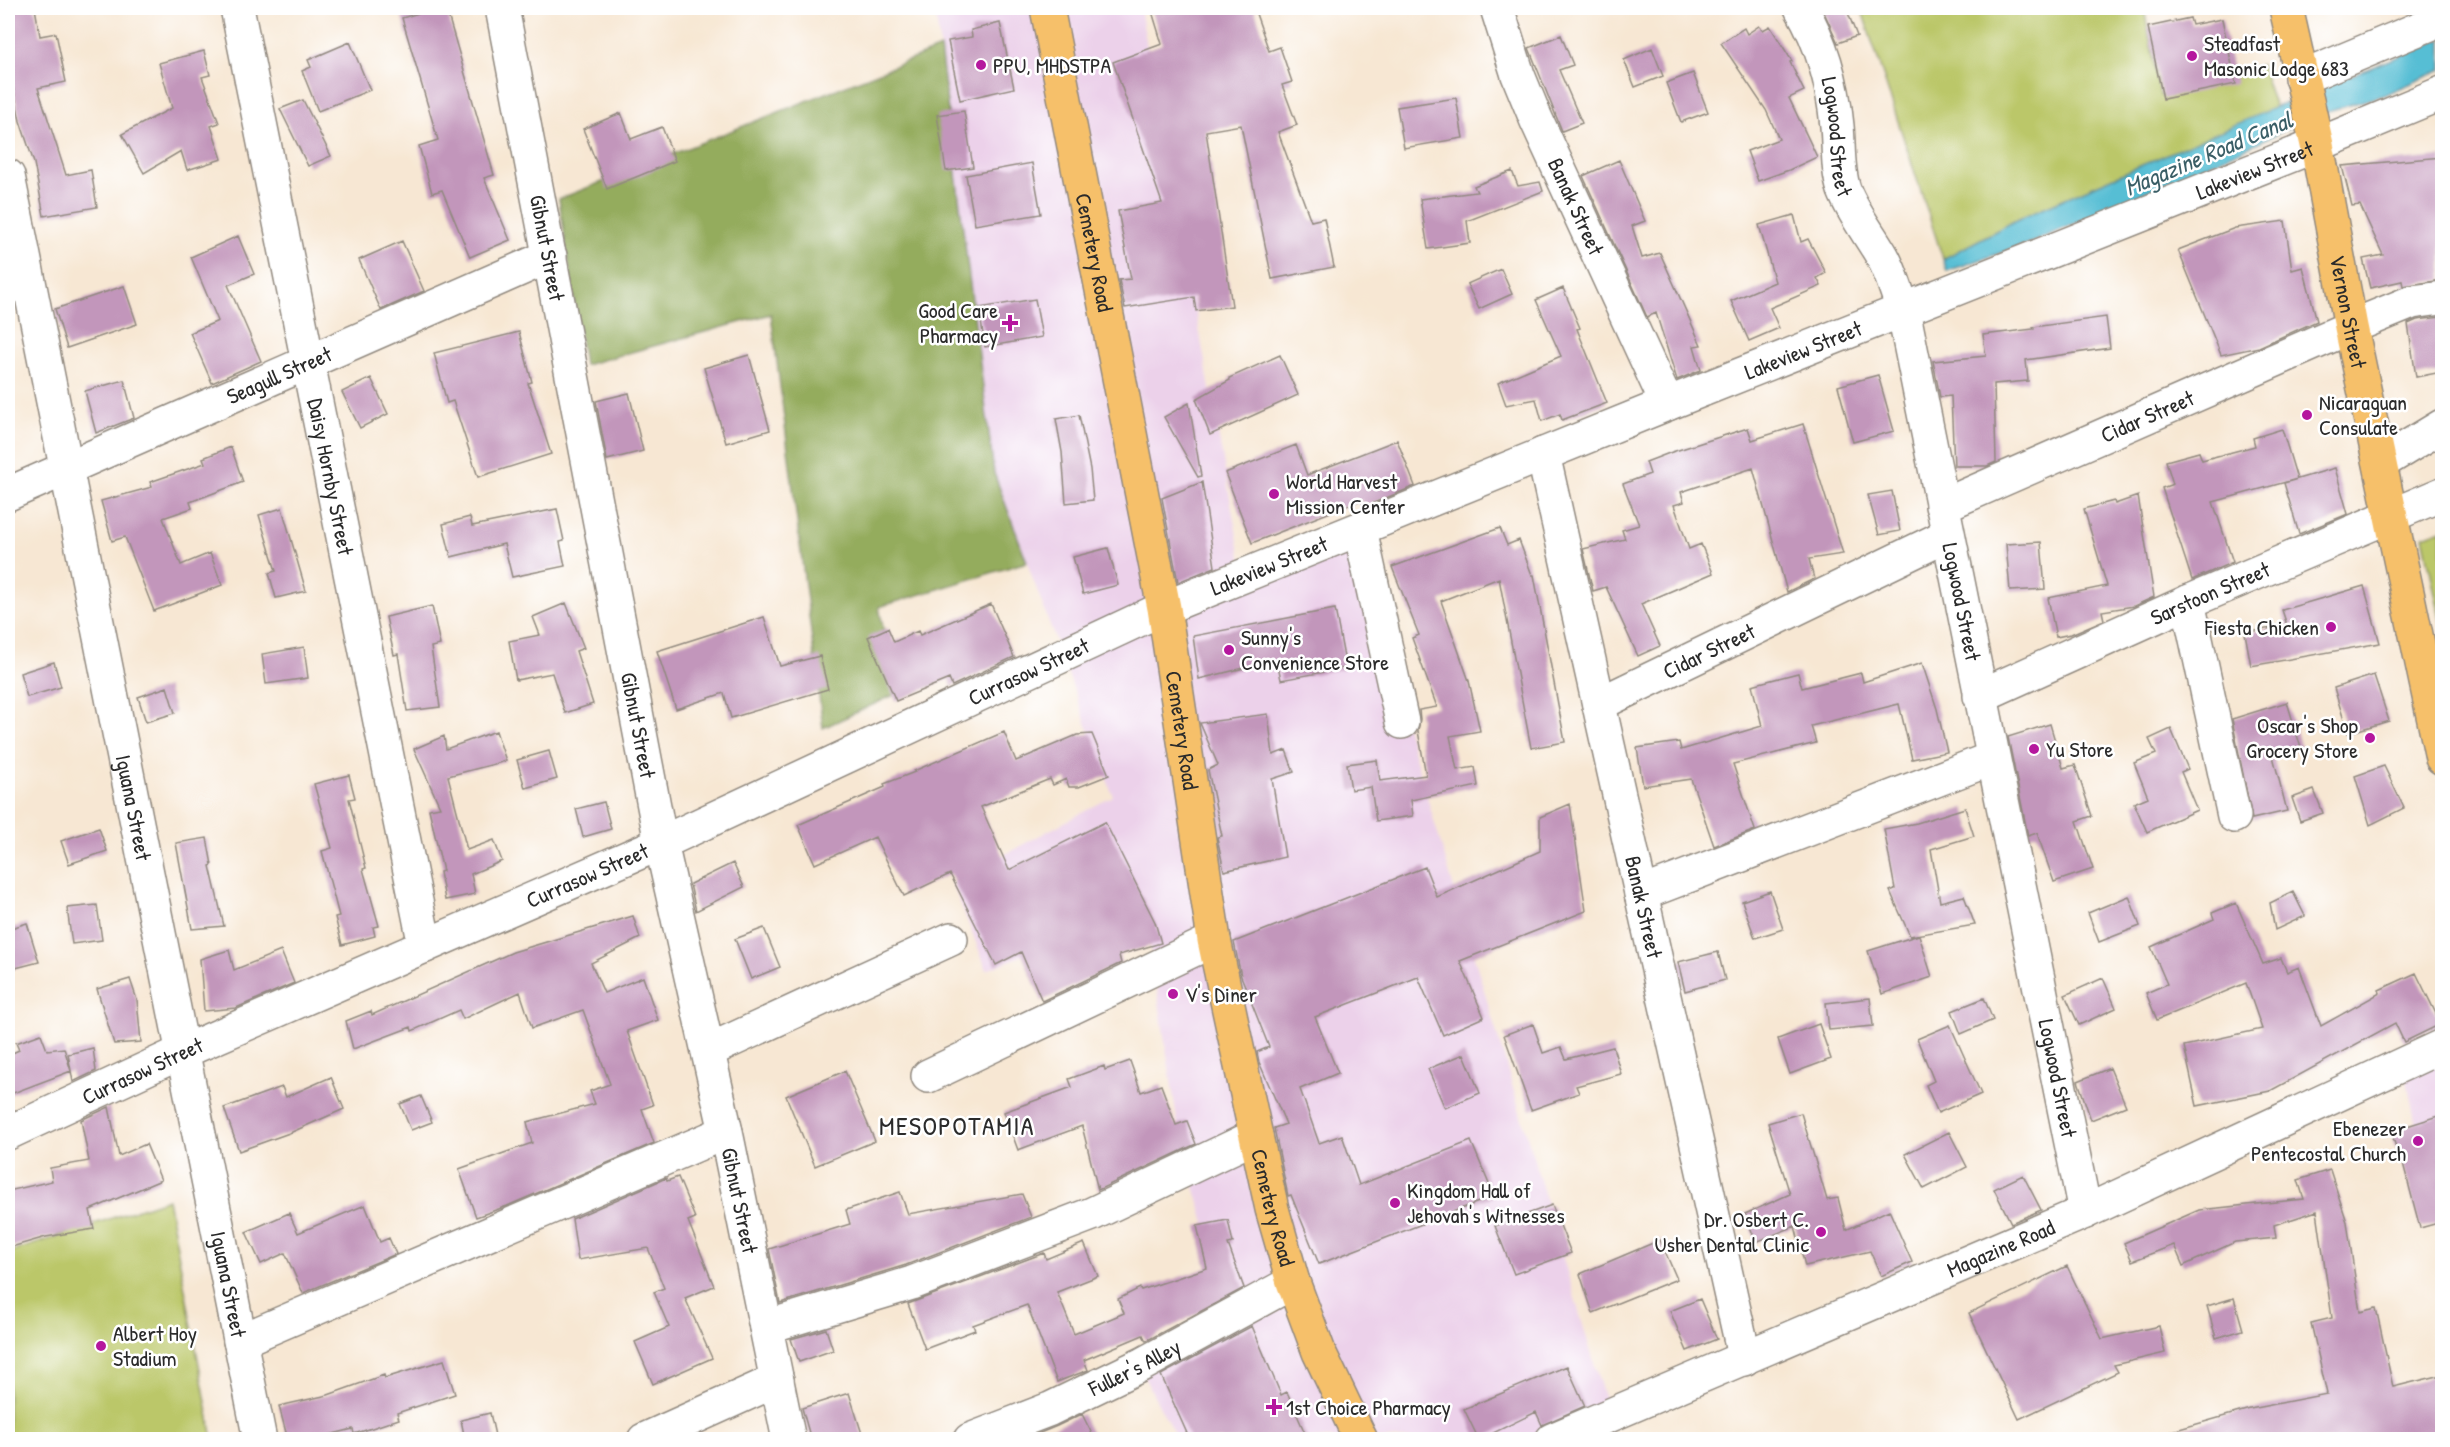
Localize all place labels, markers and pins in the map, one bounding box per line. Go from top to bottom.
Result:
place label: Steadfast Masonic Lodge 683 [2204,28,2349,83]
marker: Steadfast Masonic Lodge 683 [2185,49,2199,63]
place label: PPU, MHDSTPA [993,50,1112,80]
marker: PPU, MHDSTPA [974,58,988,72]
place label: Good Care Pharmacy [918,295,998,350]
marker: Good Care Pharmacy [1003,316,1017,330]
place label: Nicaraguan Consulate [2319,387,2407,442]
marker: Nicaraguan Consulate [2300,408,2314,422]
place label: World Harvest Mission Center [1286,466,1406,521]
marker: World Harvest Mission Center [1267,487,1281,501]
place label: Fiesta Chicken [2204,612,2319,642]
marker: Fiesta Chicken [2324,620,2338,634]
place label: Sunny's Convenience Store [1241,622,1389,677]
marker: Sunny's Convenience Store [1222,643,1236,657]
place label: Oscar's Shop Grocery Store [2246,710,2359,765]
marker: Oscar's Shop Grocery Store [2363,731,2377,745]
place label: Yu Store [2046,734,2114,764]
marker: Yu Store [2027,742,2041,756]
place label: V's Diner [1185,979,1258,1009]
marker: V's Diner [1166,987,1180,1001]
place label: Ebenezer Pentecostal Church [2251,1113,2407,1168]
marker: Ebenezer Pentecostal Church [2411,1134,2425,1148]
place label: Kingdom Hall of Jehovah's Witnesses [1407,1175,1565,1230]
marker: Kingdom Hall of Jehovah's Witnesses [1388,1196,1402,1210]
place label: Dr. Osbert C. Usher Dental Clinic [1654,1204,1809,1259]
marker: Dr. Osbert C. Usher Dental Clinic [1814,1225,1828,1239]
place label: Albert Hoy Stadium [113,1318,197,1373]
marker: Albert Hoy Stadium [94,1339,108,1353]
place label: 1st Choice Pharmacy [1286,1392,1451,1422]
marker: 1st Choice Pharmacy [1267,1400,1281,1414]

